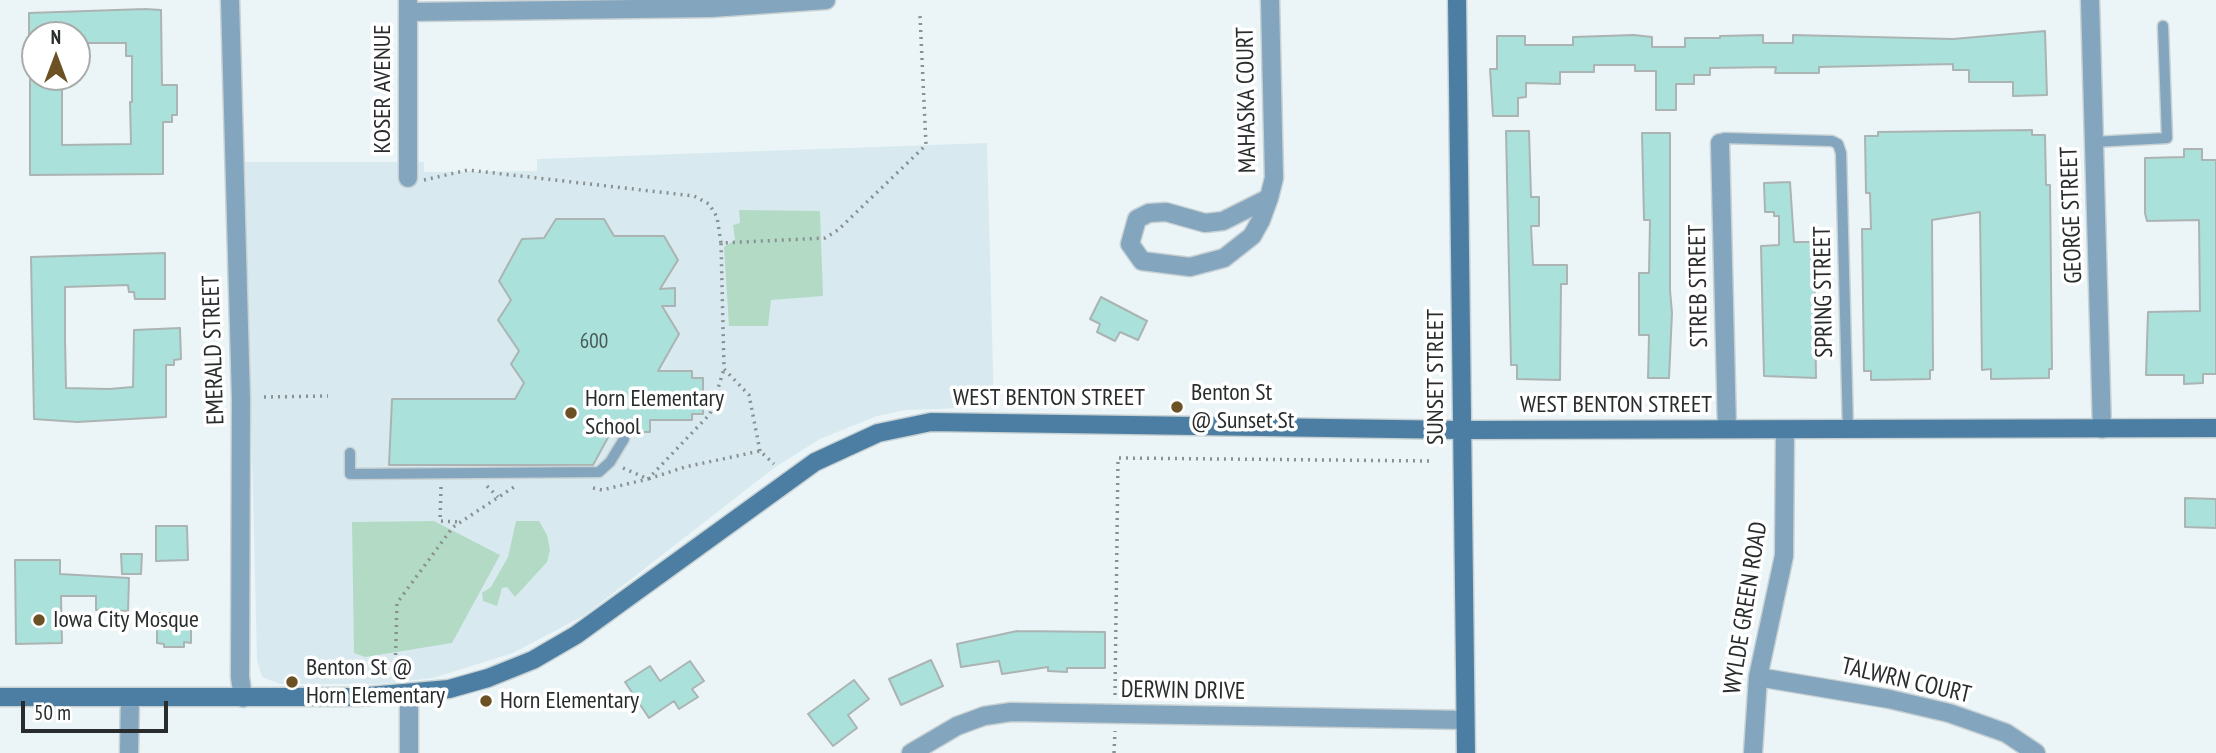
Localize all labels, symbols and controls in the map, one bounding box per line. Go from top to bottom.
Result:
north arrow [21,21,91,91]
street label: KOSER AVENUE [369,24,397,154]
text: N [51,25,61,49]
street label: MAHASKA COURT [1231,27,1263,173]
street label: GEORGE STREET [2055,146,2089,284]
street label: STREB STREET [1684,224,1714,348]
street label: SPRING STREET [1808,226,1840,358]
street label: EMERALD STREET [197,275,231,425]
street label: SUNSET STREET [1422,309,1450,445]
house number: 600 [580,329,608,355]
place label: Benton St @ Sunset St [1191,379,1294,435]
street label: WEST BENTON STREET [953,384,1145,412]
place label: Horn Elementary School [585,385,724,441]
street label: WEST BENTON STREET [1520,391,1712,419]
marker: Benton St @ Sunset St [1169,399,1185,415]
marker: Horn Elementary School [563,405,579,421]
street label: WYLDE GREEN ROAD [1718,520,1774,696]
place label: Iowa City Mosque [53,606,199,634]
marker: Iowa City Mosque [31,612,47,628]
street label: TALWRN COURT [1838,652,1974,710]
place label: Benton St @ Horn Elementary [306,654,445,710]
marker: Benton St @ Horn Elementary [284,674,300,690]
street label: DERWIN DRIVE [1121,676,1245,706]
scale bar [24,686,172,730]
place label: Horn Elementary [500,687,639,715]
marker: Horn Elementary [478,693,494,709]
text: 50 m [34,699,71,726]

